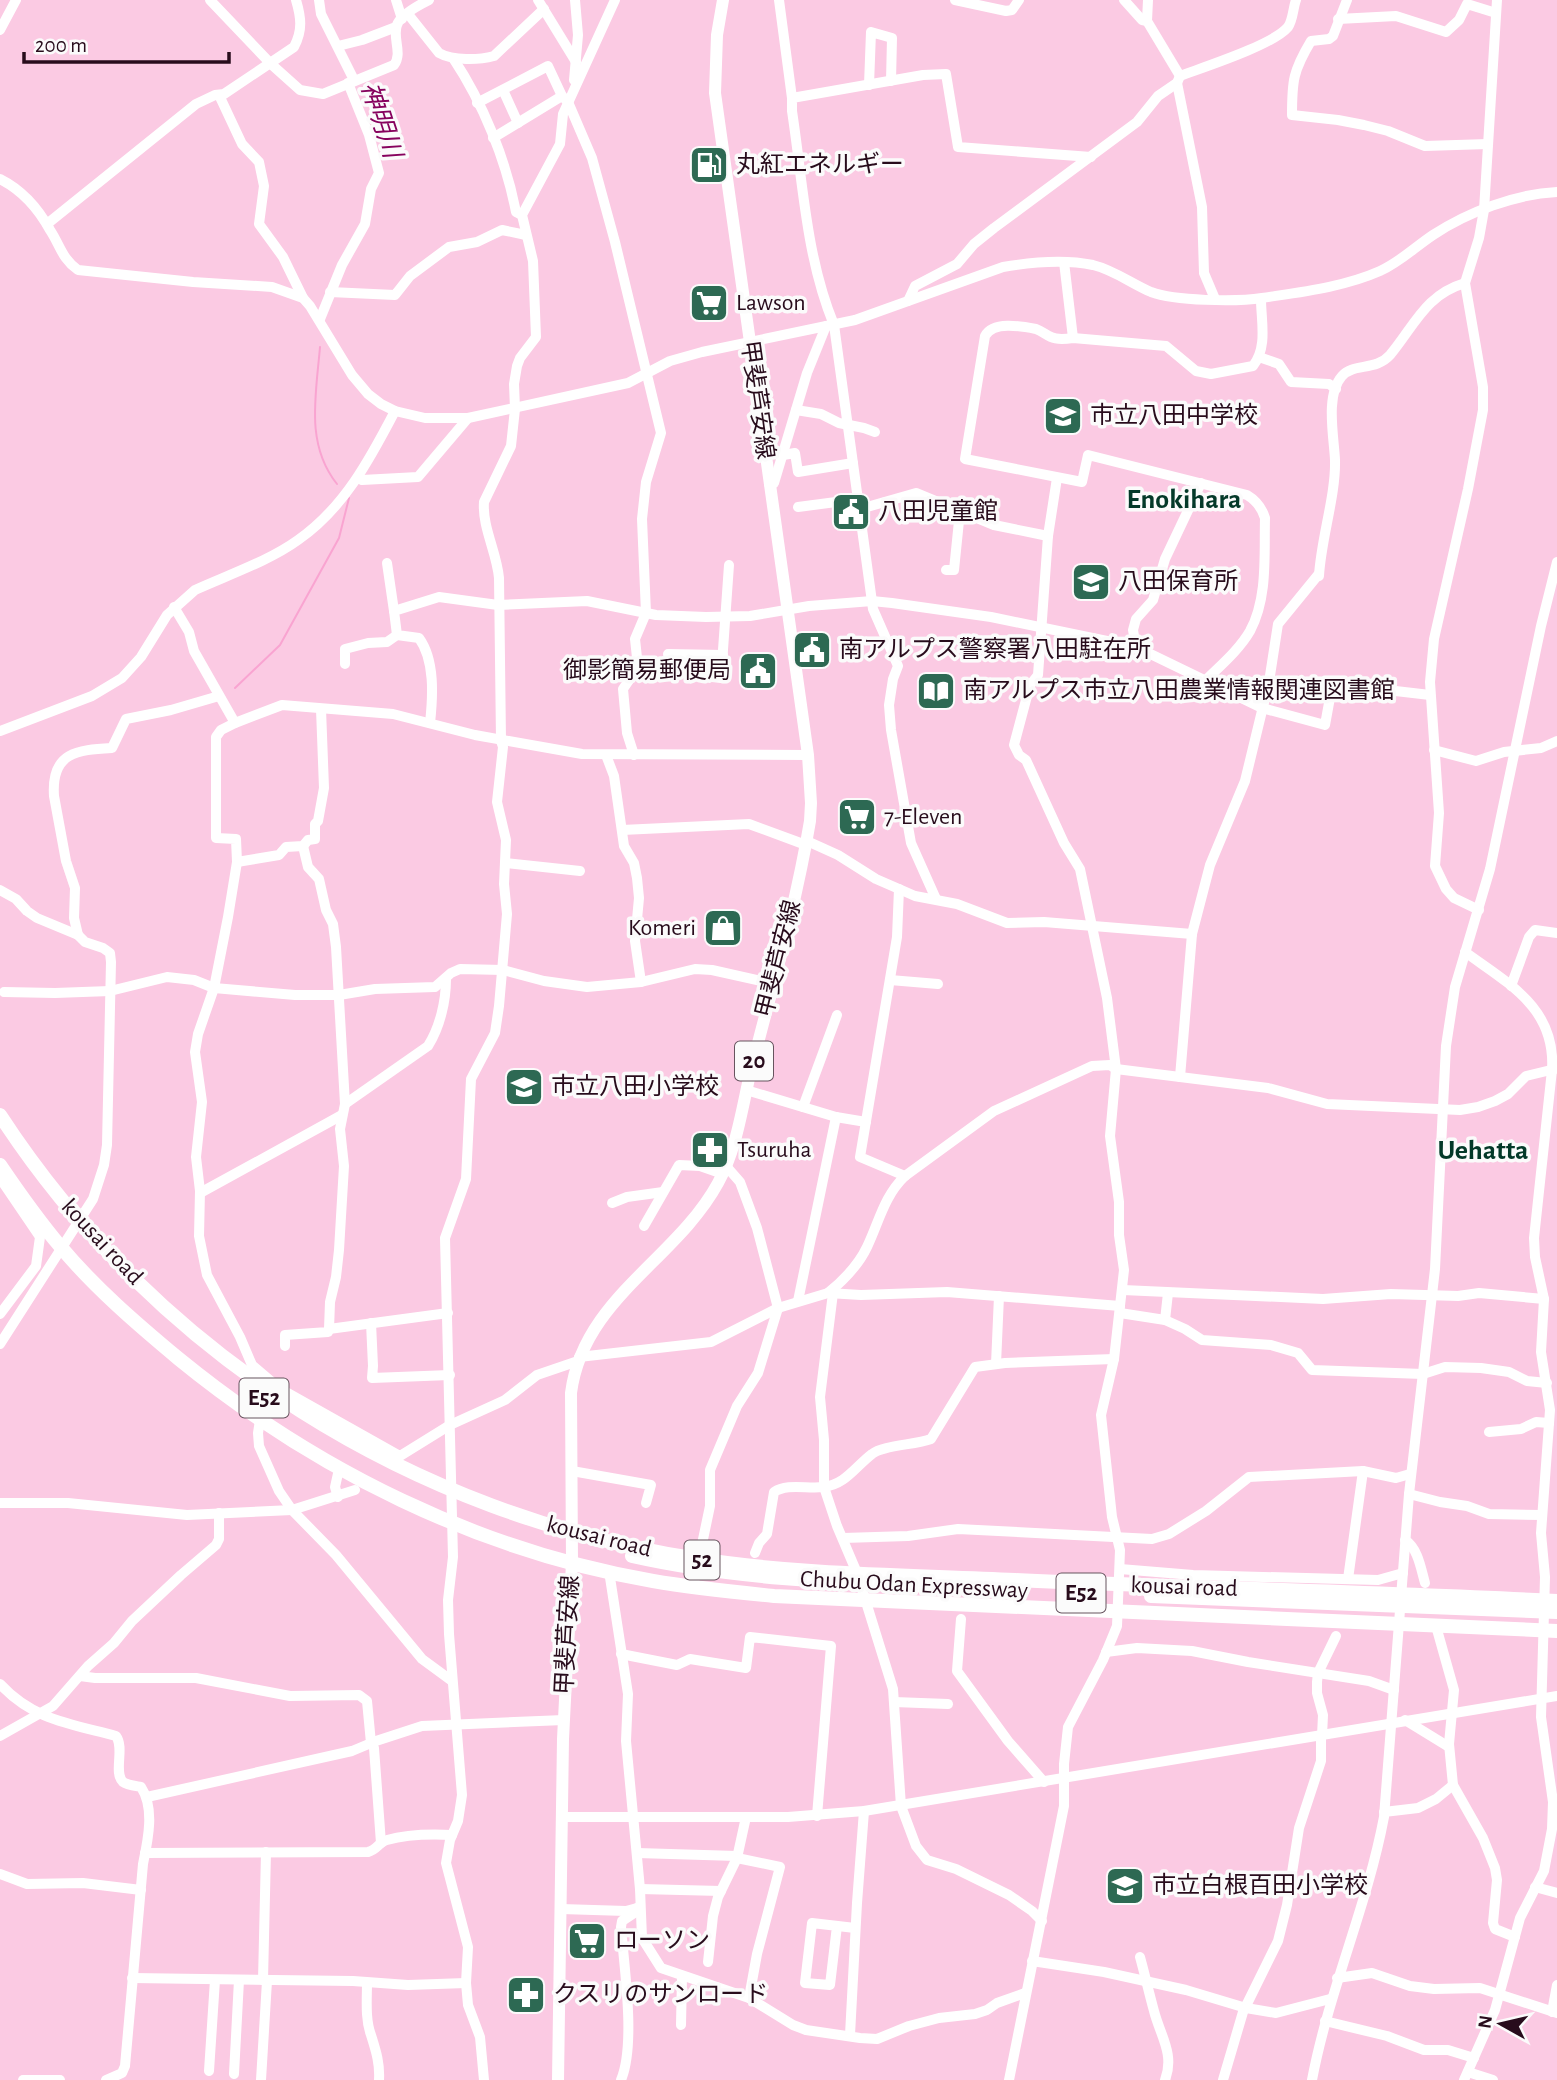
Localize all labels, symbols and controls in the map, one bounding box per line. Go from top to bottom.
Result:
scale bar [24,21,229,65]
text: 200 m [35,35,87,56]
water label: 神明川 [357,79,407,164]
fuel station icon: 丸紅エネルギー [688,144,730,186]
place label: 丸紅エネルギー [736,151,904,177]
supermarket icon: Lawson [688,282,730,324]
place label: Lawson [736,291,806,315]
street label: 甲斐芦安線 [737,339,779,461]
school or university icon: 市立八田中学校 [1042,395,1084,437]
place label: 市立八田中学校 [1090,402,1258,428]
district label: Enokihara [1127,486,1241,514]
public building icon: 八田児童館 [830,491,872,533]
place label: 八田児童館 [878,498,998,524]
school or university icon: 八田保育所 [1070,561,1112,603]
place label: 八田保育所 [1118,568,1238,594]
public building icon: 南アルプス警察署八田駐在所 [791,629,833,671]
place label: 南アルプス警察署八田駐在所 [839,636,1151,662]
public building icon: 御影簡易郵便局 [737,650,779,692]
place label: 御影簡易郵便局 [563,657,731,683]
library icon: 南アルプス市立八田農業情報関連図書館 [915,670,957,712]
place label: 南アルプス市立八田農業情報関連図書館 [963,677,1395,703]
supermarket icon: 7-Eleven [836,796,878,838]
place label: 7-Eleven [884,805,962,829]
street label: 甲斐芦安線 [751,897,805,1020]
shop icon: Komeri [702,907,744,949]
place label: Komeri [628,916,696,940]
road number: 20 [735,1042,773,1080]
school or university icon: 市立八田小学校 [503,1066,545,1108]
place label: 市立八田小学校 [551,1073,719,1099]
pharmacy icon: Tsuruha [689,1129,731,1171]
district label: Uehatta [1437,1137,1529,1165]
place label: Tsuruha [737,1138,812,1162]
street label: kousai road [57,1195,147,1289]
road number: E52 [240,1378,288,1418]
street label: kousai road [544,1512,654,1562]
road number: 52 [684,1540,720,1580]
street label: Chubu Odan Expressway [800,1567,1028,1603]
street label: kousai road [1130,1573,1238,1601]
street label: 甲斐芦安線 [551,1574,583,1696]
road number: E52 [1056,1574,1106,1612]
school or university icon: 市立白根百田小学校 [1104,1865,1146,1907]
place label: 市立白根百田小学校 [1152,1872,1368,1898]
supermarket icon: ローソン [566,1920,608,1962]
place label: ローソン [614,1929,710,1953]
pharmacy icon: クスリのサンロード [505,1974,547,2016]
place label: クスリのサンロード [553,1982,768,2007]
north arrow [1466,1989,1536,2059]
text: N [1475,2014,1496,2030]

